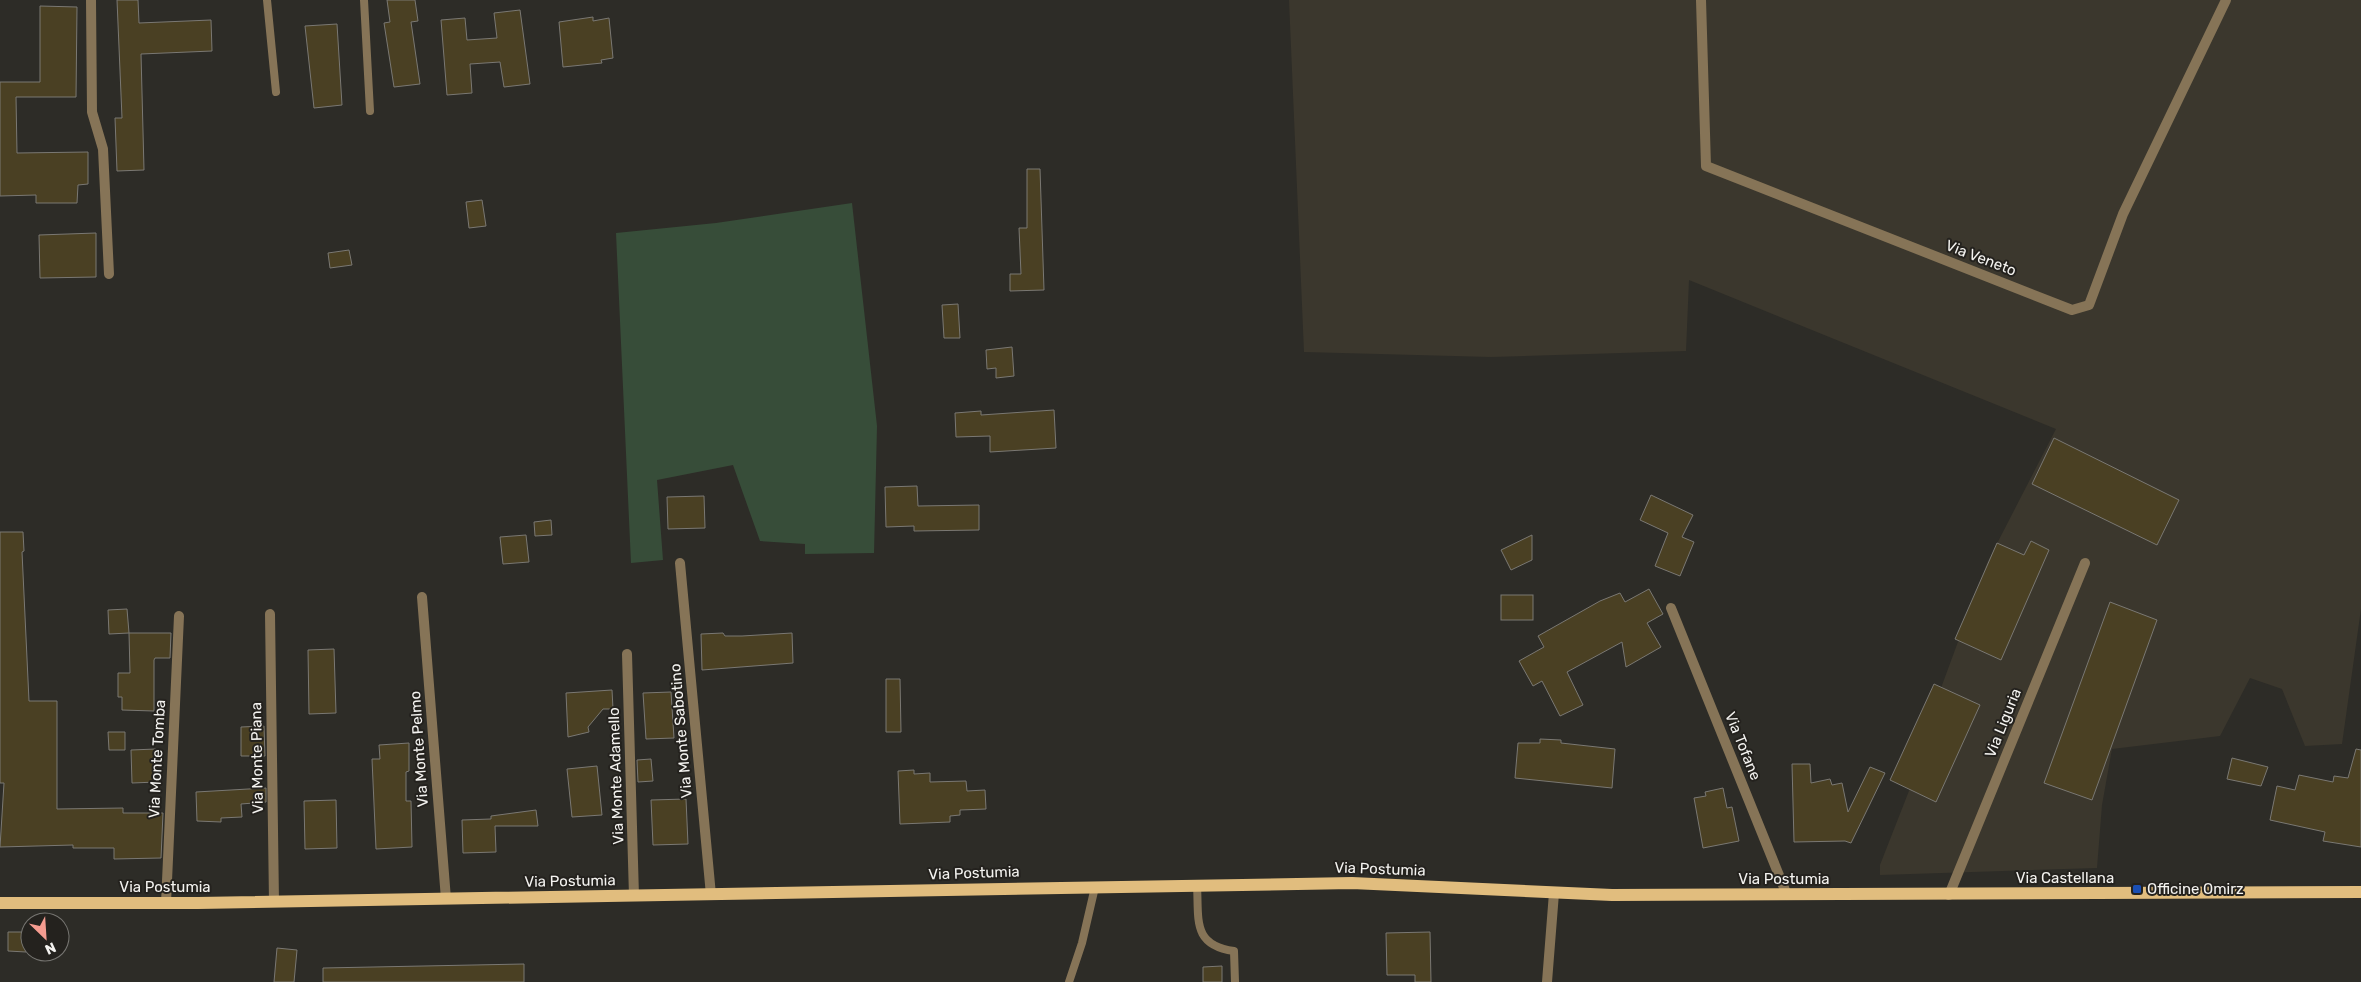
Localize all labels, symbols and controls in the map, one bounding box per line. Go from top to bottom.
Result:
street label: Via Veneto [1943,236,2019,280]
street label: Via Monte Sabotino [666,663,696,799]
street label: Via Liguria [1981,686,2025,760]
street label: Via Monte Pelmo [406,690,432,808]
street label: Via Monte Tomba [145,699,169,819]
street label: Via Monte Piana [247,702,267,814]
street label: Via Monte Adamello [605,707,627,845]
street label: Via Tofane [1721,709,1765,783]
street label: Via Postumia [1334,858,1426,880]
street label: Via Postumia [928,862,1020,884]
street label: Via Castellana [2016,869,2114,887]
street label: Via Postumia [1738,870,1830,888]
street label: Via Postumia [524,871,616,891]
street label: Via Postumia [119,878,211,896]
place label: Officine Omirz [2147,880,2244,898]
marker: Officine Omirz [2131,883,2143,895]
north arrow [20,912,70,962]
text: N [42,938,58,958]

